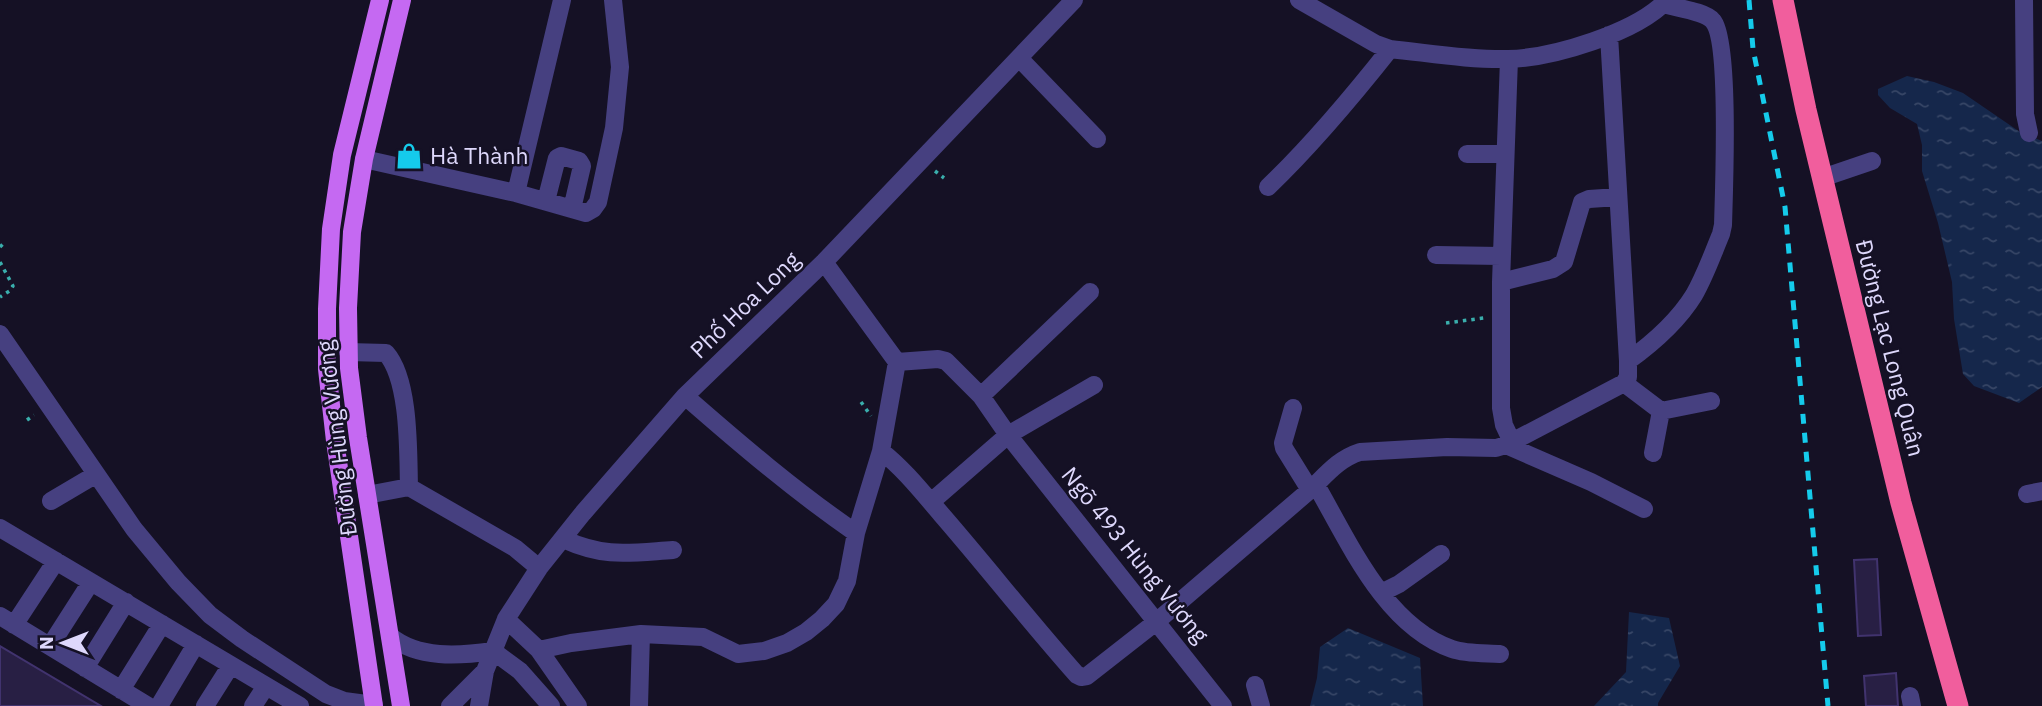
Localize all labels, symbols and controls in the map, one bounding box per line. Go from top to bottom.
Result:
place label: Hà Thành [430,140,529,170]
shop icon: Hà Thành [394,141,424,171]
street label: Đường Lạc Long Quân [1850,236,1932,459]
street label: Phố Hoa Long [683,244,806,364]
street label: Đường Hùng Vương [309,339,363,538]
street label: Ngõ 493 Hùng Vương [1055,460,1216,649]
north arrow [28,608,98,678]
text: N [34,636,58,650]

